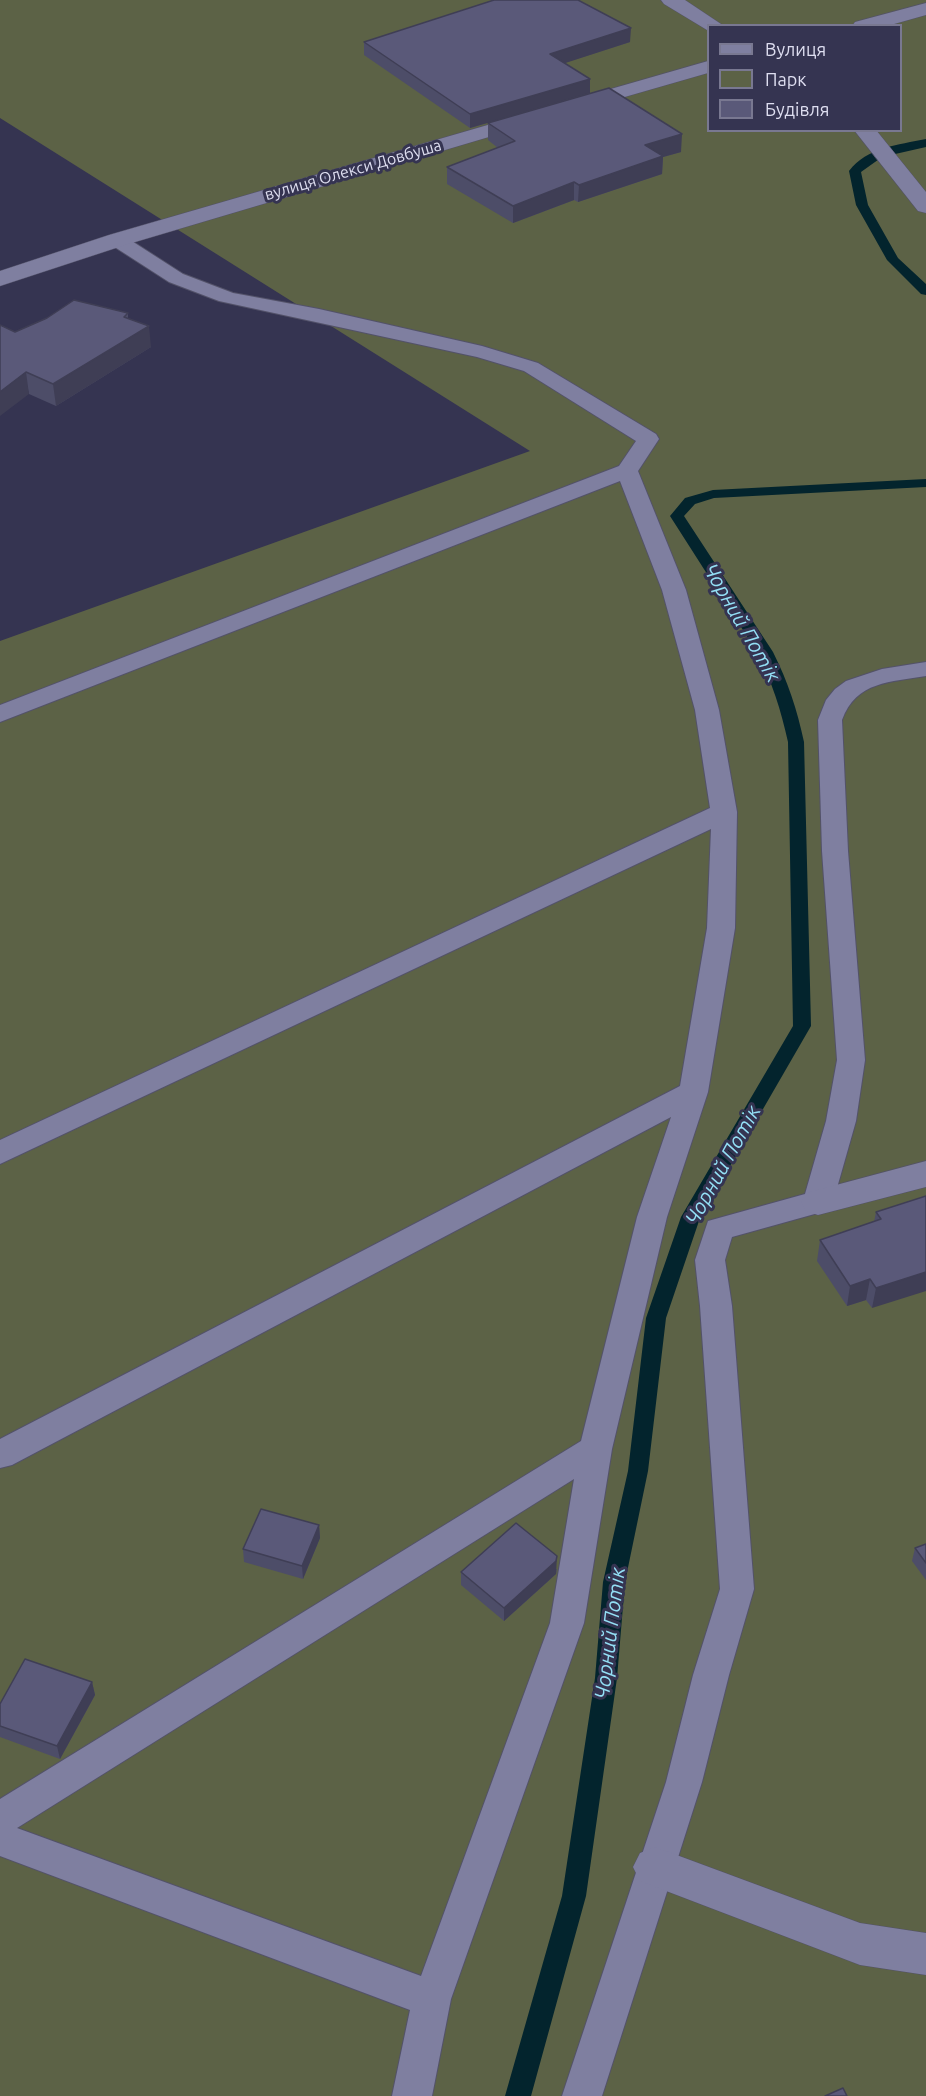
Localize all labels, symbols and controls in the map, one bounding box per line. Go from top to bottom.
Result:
legend [707,24,902,132]
text: Вулиця [765,39,826,59]
text: Парк [765,69,806,89]
text: Будівля [765,99,830,119]
street label: вулиця Олекси Довбуша [262,136,444,204]
water label: Чорний Потік [698,559,786,687]
water label: Чорний Потік [680,1101,766,1229]
water label: Чорний Потік [589,1566,631,1700]

